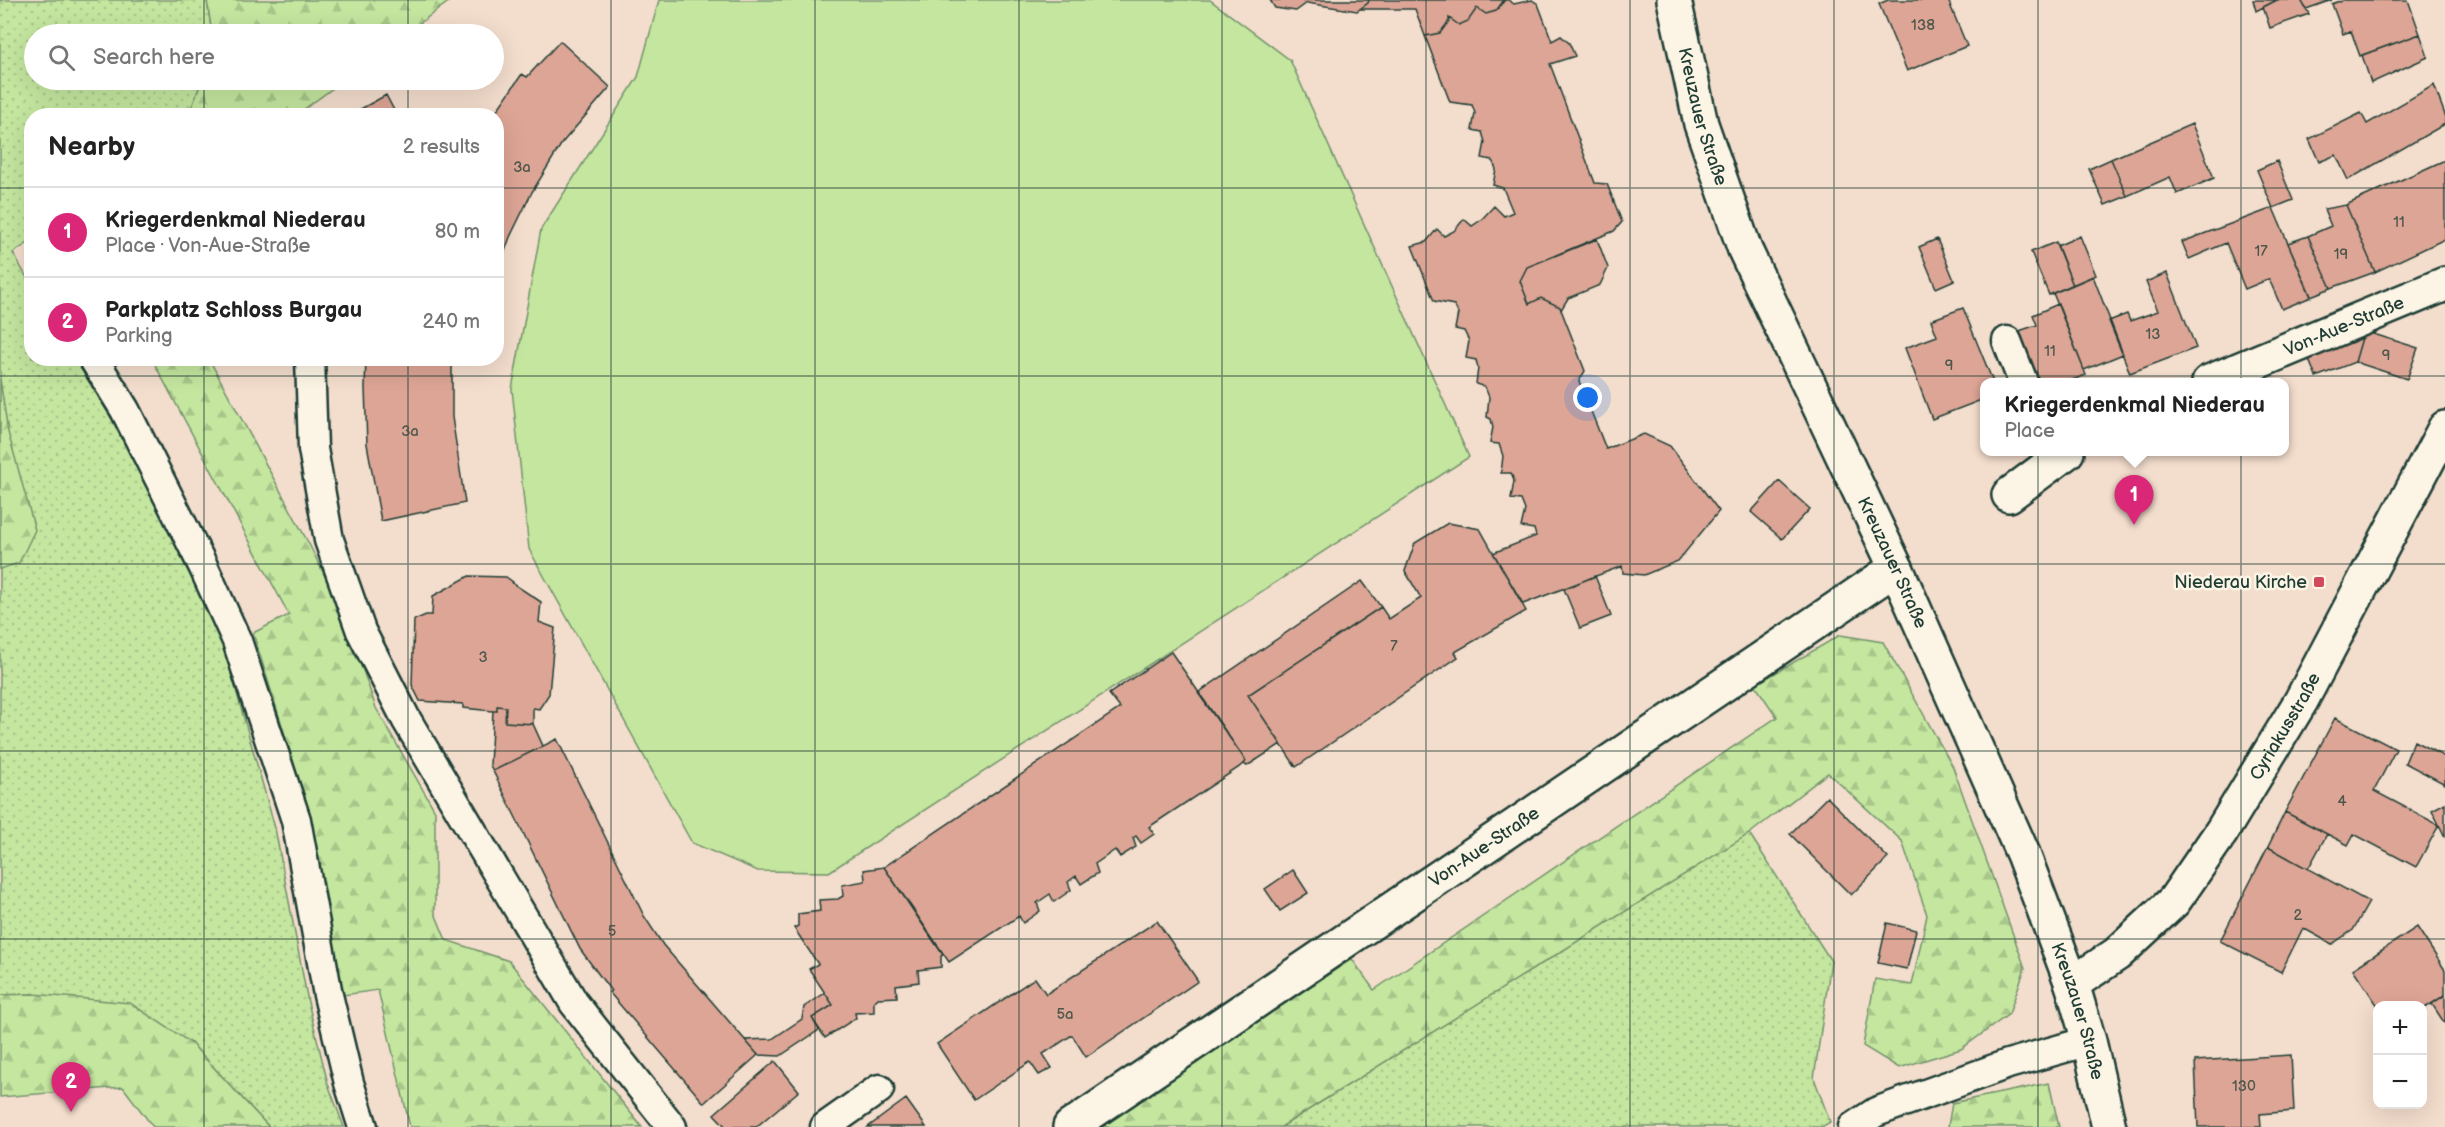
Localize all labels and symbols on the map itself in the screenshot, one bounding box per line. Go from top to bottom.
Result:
house number: 138 [1911,16,1935,35]
street label: Kreuzauer Straße [1674,46,1732,189]
house number: 3a [513,158,531,177]
house number: 11 [2393,213,2405,232]
house number: 17 [2254,242,2268,261]
house number: 19 [2334,245,2348,264]
street label: Von-Aue-Straße [2281,292,2408,361]
house number: 13 [2145,325,2161,344]
house number: 11 [2044,342,2056,361]
house number: 9 [2382,346,2390,365]
house number: 9 [1945,356,1953,375]
your location [1573,383,1602,412]
house number: 3a [401,422,419,441]
pin: 1 [2114,476,2154,525]
street label: Kreuzauer Straße [1853,494,1932,632]
place label: Niederau Kirche [2174,572,2307,593]
marker: Niederau Kirche [2312,575,2326,589]
house number: 7 [1390,637,1398,656]
house number: 3 [478,648,488,667]
street label: Cyriakusstraße [2245,669,2325,784]
house number: 4 [2337,792,2347,811]
street label: Von-Aue-Straße [1425,802,1544,892]
house number: 2 [2294,906,2303,925]
house number: 5 [608,922,616,941]
street label: Kreuzauer Straße [2046,940,2108,1082]
house number: 5a [1056,1005,1074,1024]
pin: 2 [52,1062,90,1112]
house number: 130 [2232,1077,2256,1096]

